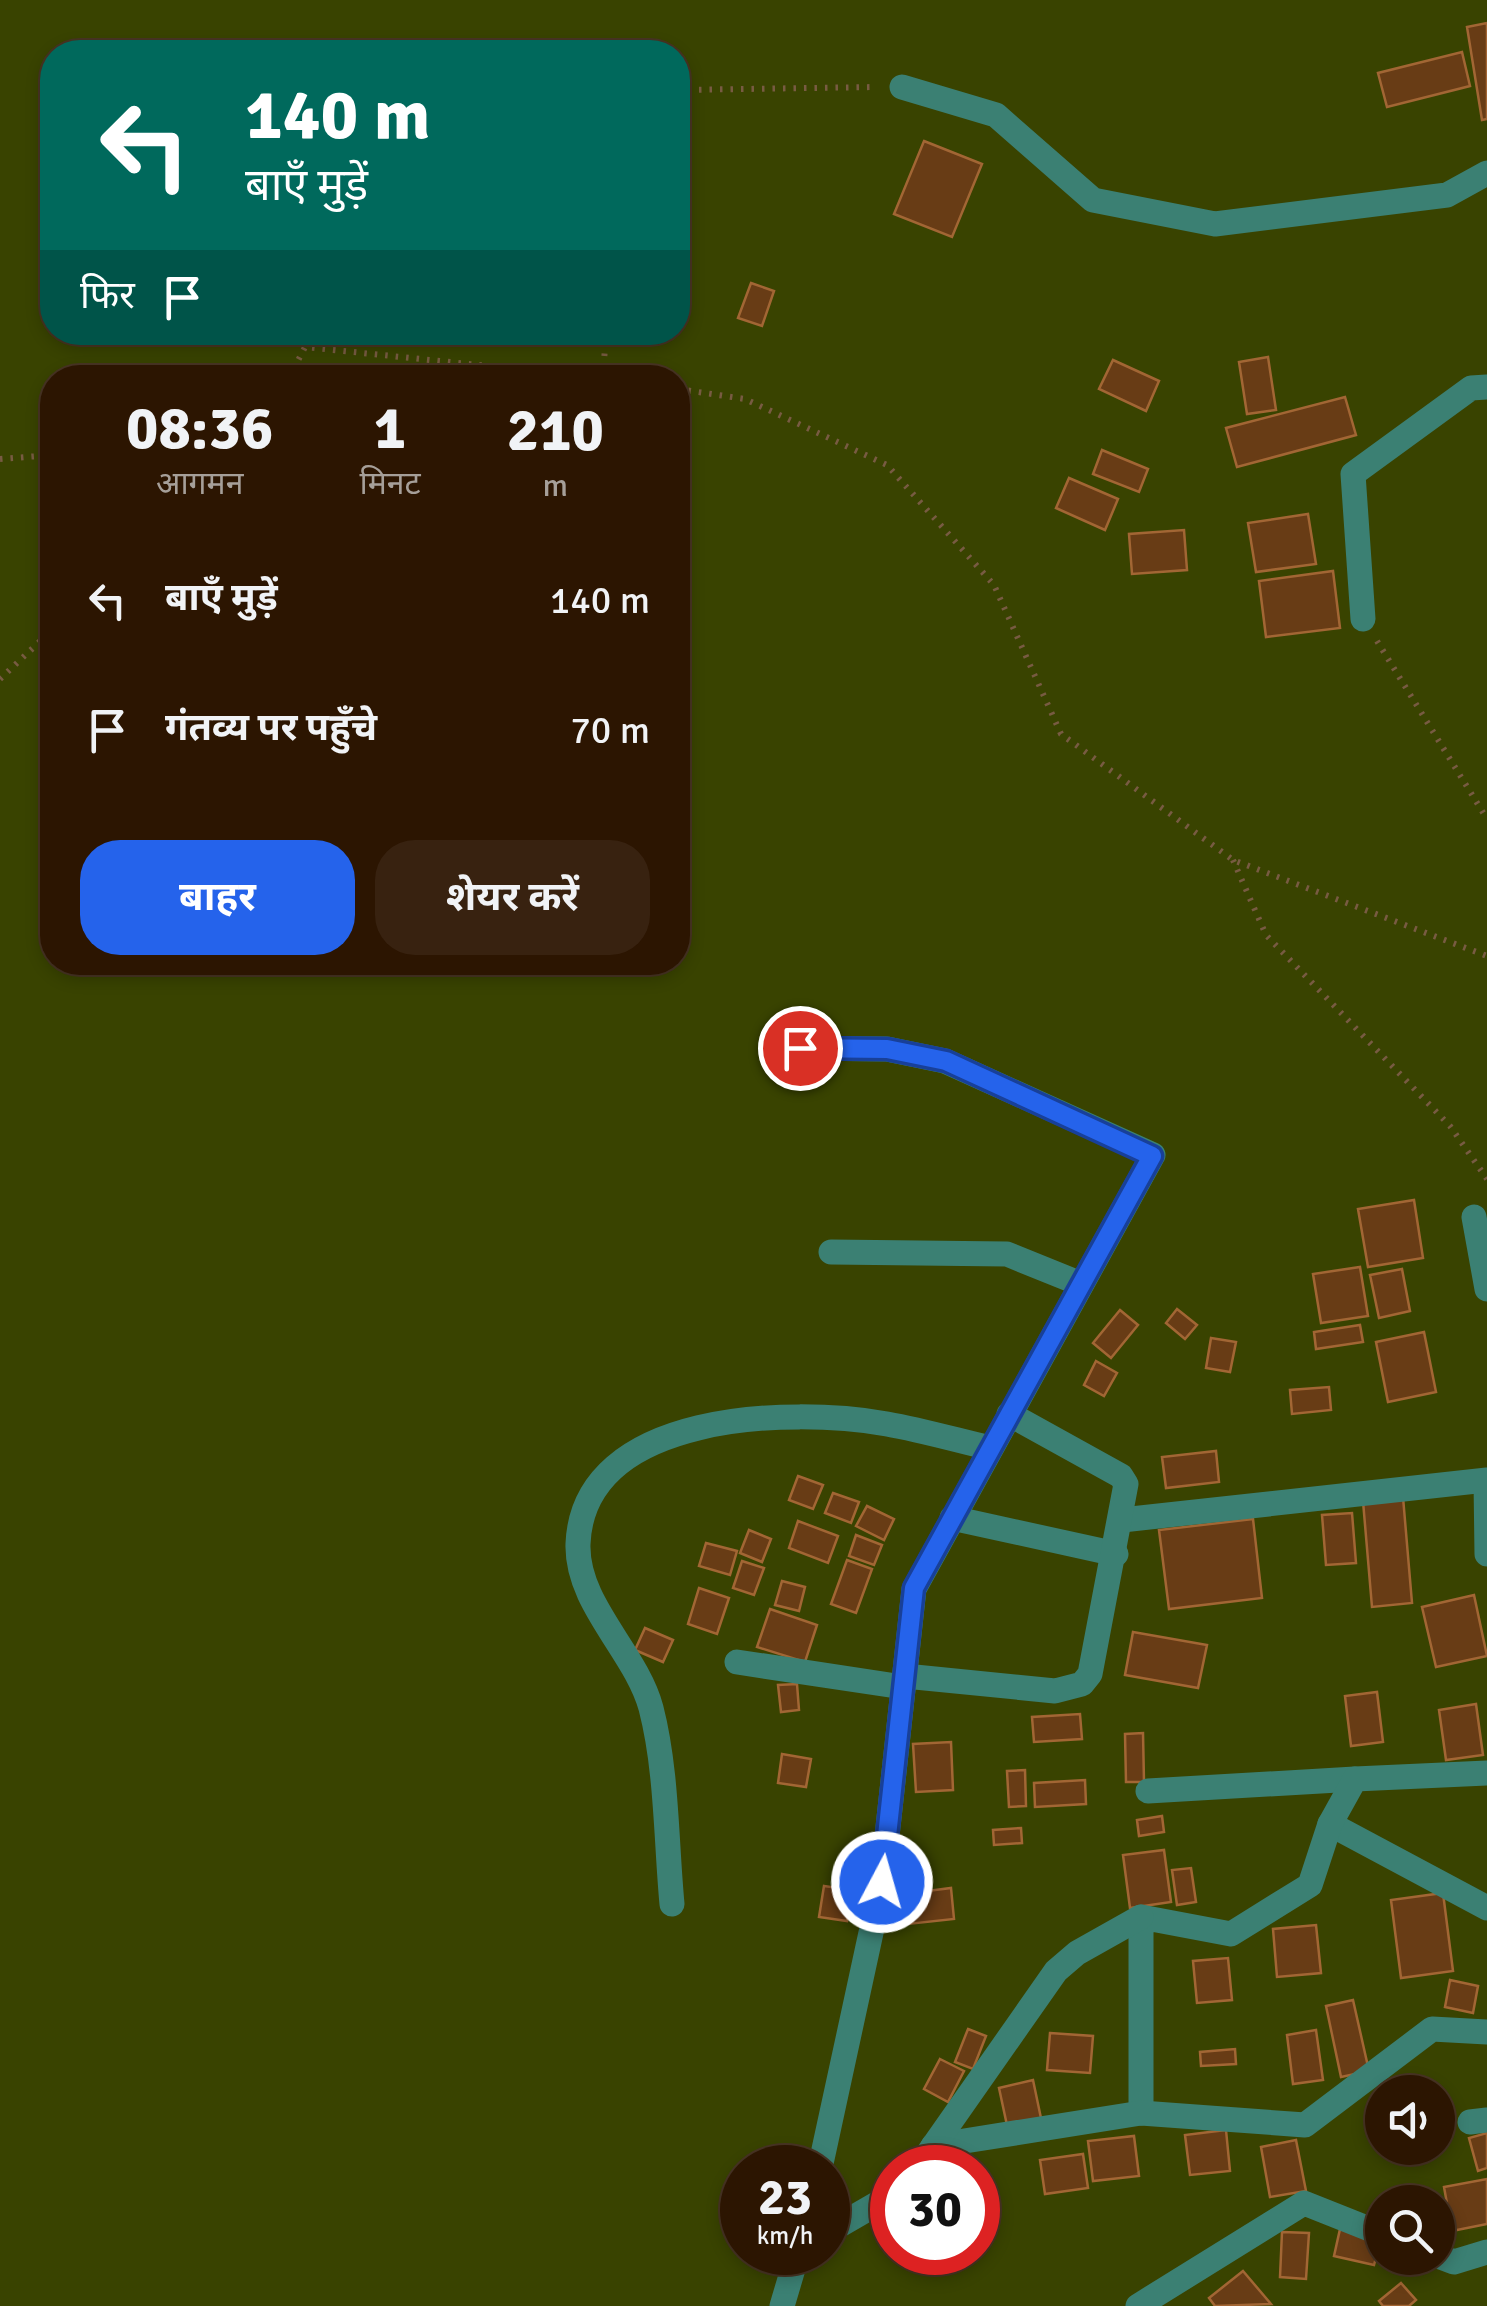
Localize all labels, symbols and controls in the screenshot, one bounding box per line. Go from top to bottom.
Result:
text: 140 m [245,72,430,158]
icon: left [80,80,210,210]
text: बाएँ मुड़ें [245,158,368,213]
icon: arrive [155,270,210,325]
text: फिर [80,272,135,319]
text: 08:36 [126,392,273,466]
text: 1 [374,392,406,466]
text: 210 [507,394,604,468]
text: आगमन [156,464,244,503]
text: मिनट [359,464,421,503]
text: m [543,466,568,505]
icon: left [80,573,135,628]
text: बाएँ मुड़ें [165,574,278,621]
text: 140 m [550,577,650,624]
icon: arrive [80,703,135,758]
text: गंतव्य पर पहुँचे [165,704,377,751]
text: 70 m [570,707,650,754]
button: बाहर [80,840,355,955]
button: शेयर करें [375,840,650,955]
pin [758,1006,843,1091]
icon: arrive [773,1021,828,1076]
position arrow [830,1830,934,1934]
map controls [1365,2075,1455,2275]
button: sound [1365,2075,1455,2165]
speed limit sign: 30 [870,2145,1000,2275]
text: 23 [758,2167,812,2229]
button: search [1365,2185,1455,2275]
text: km/h [757,2220,813,2251]

